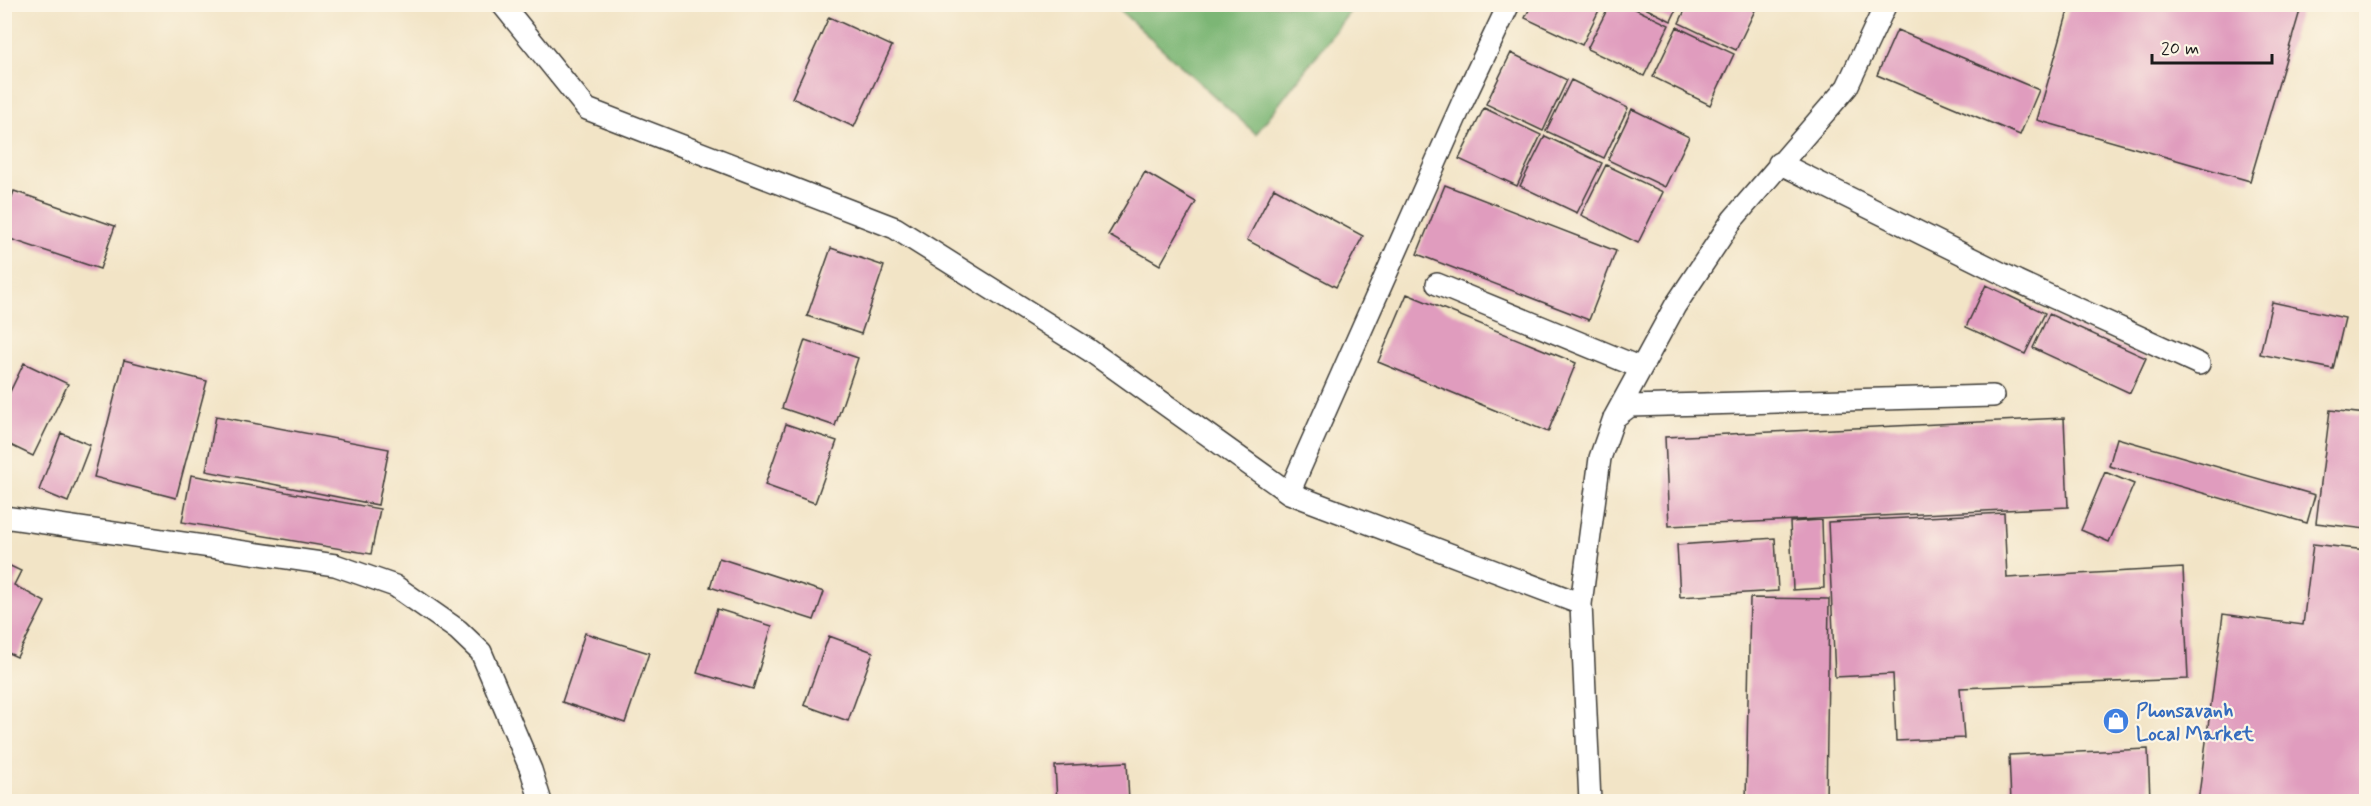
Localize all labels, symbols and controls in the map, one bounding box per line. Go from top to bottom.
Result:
scale bar [2152,27,2272,65]
text: 20 m [2161,37,2199,61]
place label: Phonsavanh Local Market [2136,698,2255,748]
shop icon: Phonsavanh Local Market [2101,706,2131,736]

